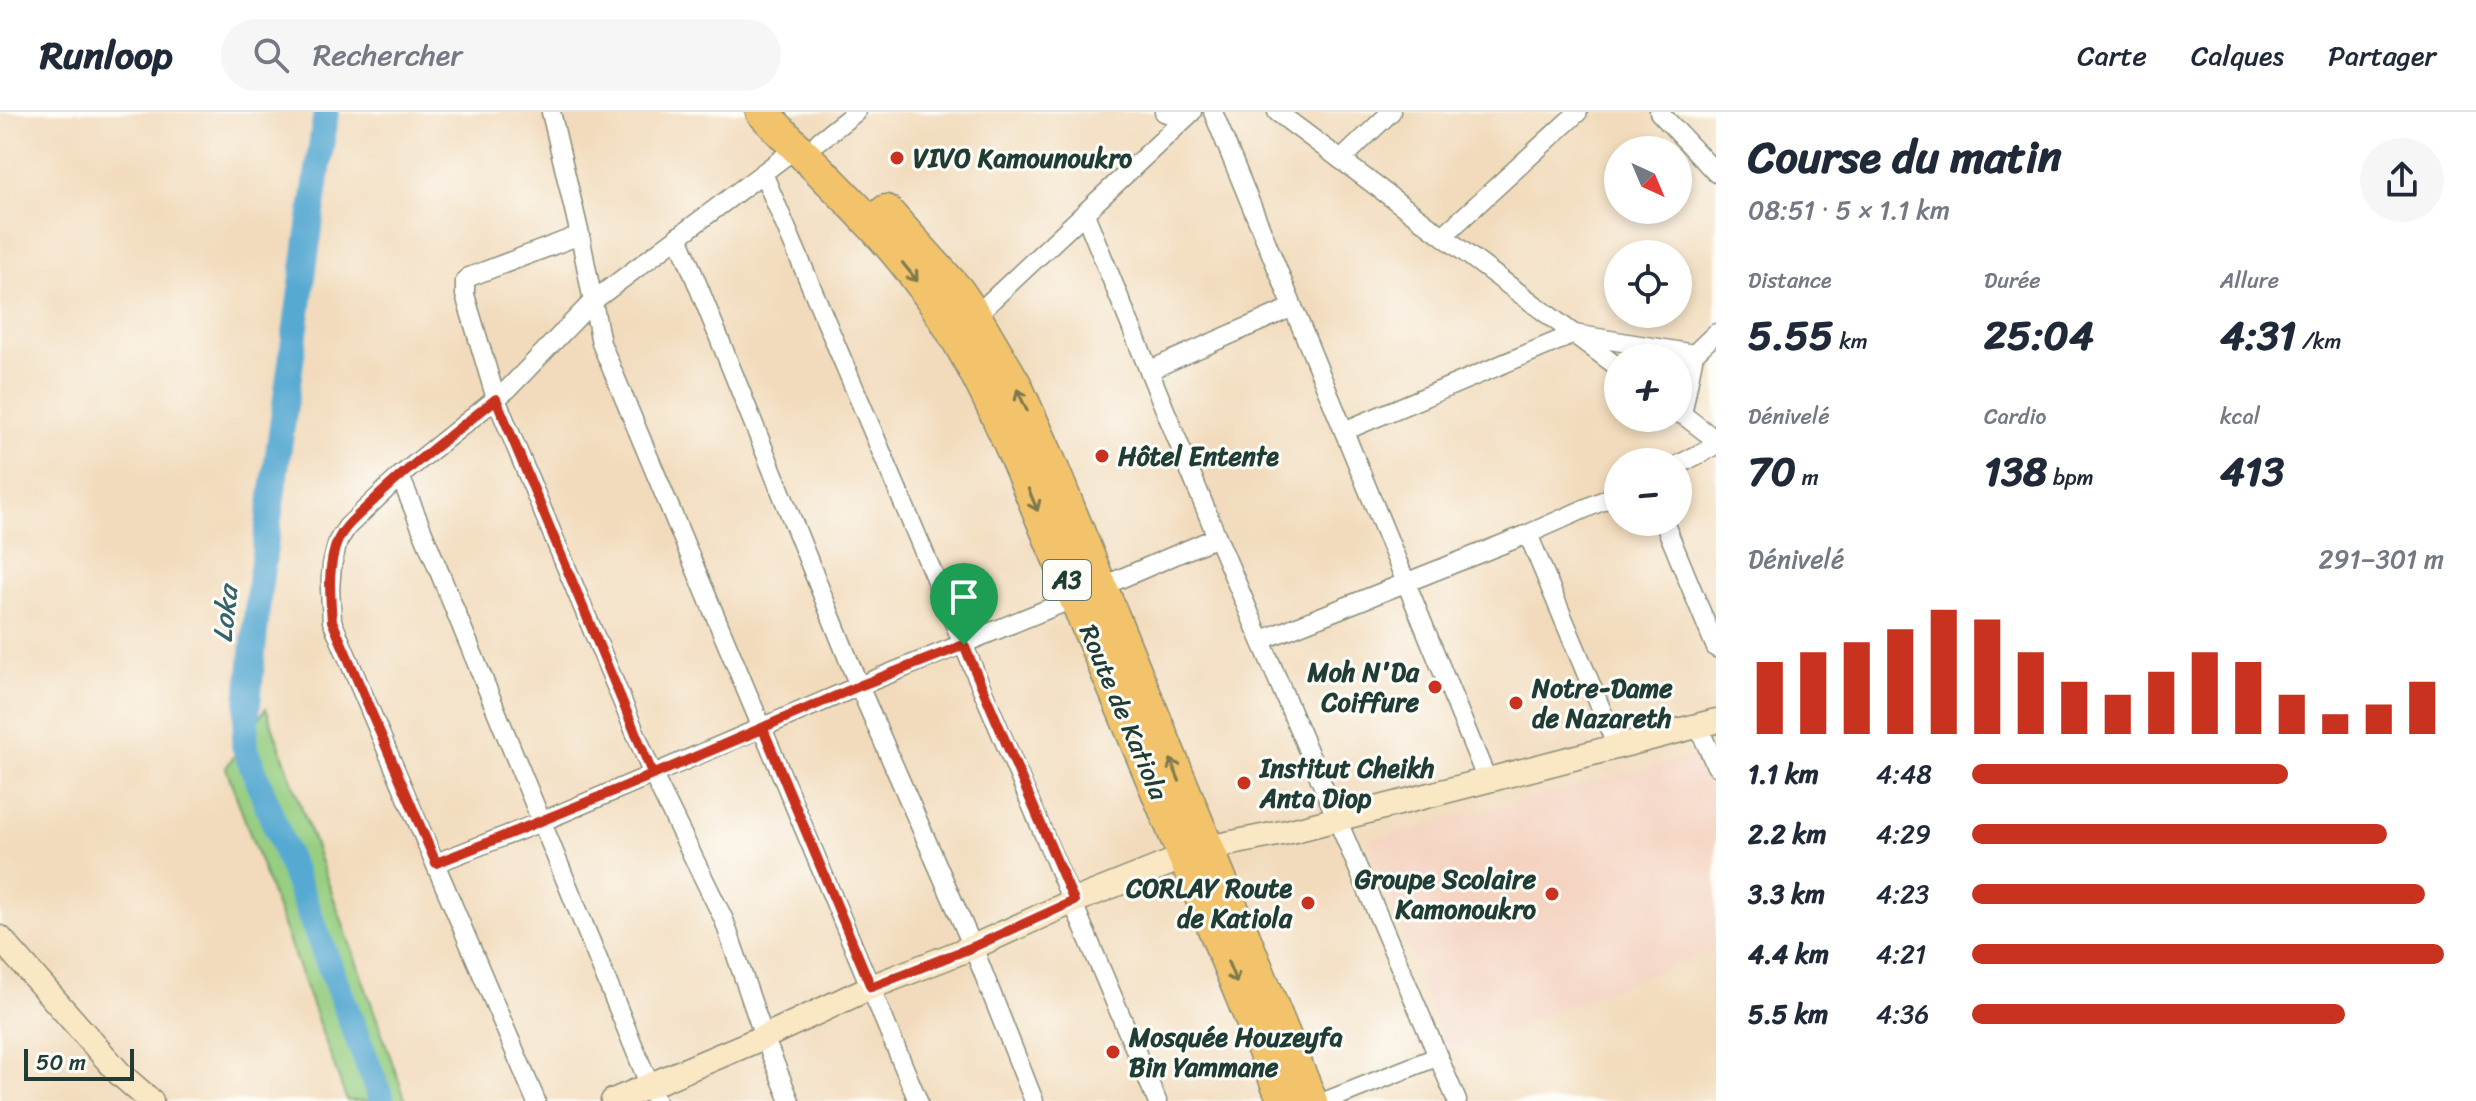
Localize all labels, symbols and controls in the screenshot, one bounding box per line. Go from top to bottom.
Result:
search box [221,19,781,91]
text: Runloop [40,22,173,89]
text: Rechercher [313,28,462,82]
text: Carte [2077,31,2147,80]
text: Calques [2191,31,2284,80]
text: Partager [2328,31,2436,80]
icon: search [249,33,293,77]
text: Course du matin [1748,118,2062,196]
place label: VIVO Kamounoukro [913,135,1132,181]
north arrow [1604,136,1692,224]
map controls [1604,136,1692,536]
button: share [2360,138,2444,222]
marker: VIVO Kamounoukro [888,149,906,167]
text: 08:51 · 5 × 1.1 km [1748,187,1950,233]
button: locate [1604,240,1692,328]
one-way arrow [901,261,919,282]
text: Distance [1748,261,1832,300]
text: Durée [1984,261,2041,300]
text: Allure [2220,261,2279,300]
text: 5.55 [1748,300,1833,371]
text: 25:04 [1984,300,2094,371]
text: 4:31 [2220,300,2296,371]
text: km [1833,322,1868,361]
text: /km [2296,322,2341,361]
button: + [1604,344,1692,432]
one-way arrow [1014,389,1029,413]
text: Dénivelé [1748,397,1830,436]
text: Cardio [1984,397,2046,436]
text: kcal [2220,397,2260,436]
place label: Hôtel Entente [1118,433,1279,479]
text: 70 [1748,436,1796,507]
text: 138 [1984,436,2047,507]
text: 413 [2220,436,2284,507]
marker: Hôtel Entente [1093,447,1111,465]
button: − [1604,448,1692,536]
text: m [1796,458,1819,497]
text: bpm [2047,458,2094,497]
one-way arrow [1026,487,1041,512]
text: Dénivelé [1748,536,1844,582]
text: 291–301 m [2319,536,2444,582]
road number: A3 [1043,560,1091,600]
pin [930,563,998,645]
icon: arrive [942,575,986,619]
water label: Loka [198,580,253,644]
street label: Route de Katiola [1066,617,1182,808]
place label: Moh N'Da Coiffure [1307,649,1420,725]
place label: Notre-Dame de Nazareth [1531,665,1673,741]
marker: Moh N'Da Coiffure [1426,678,1444,696]
marker: Notre-Dame de Nazareth [1507,694,1525,712]
place label: Institut Cheikh Anta Diop [1258,745,1435,821]
text: 1.1 km [1748,751,1819,797]
text: 4:48 [1876,751,1932,797]
one-way arrow [1167,758,1181,783]
marker: Institut Cheikh Anta Diop [1235,774,1253,792]
text: 2.2 km [1748,811,1826,857]
text: 4:29 [1876,811,1931,857]
place label: Groupe Scolaire Kamonoukro [1355,856,1537,932]
place label: CORLAY Route de Katiola [1125,865,1293,941]
text: 3.3 km [1748,871,1825,917]
text: 4:23 [1876,871,1929,917]
marker: Groupe Scolaire Kamonoukro [1543,885,1561,903]
marker: CORLAY Route de Katiola [1299,894,1317,912]
text: 4.4 km [1748,931,1829,977]
text: 4:21 [1876,931,1926,977]
one-way arrow [1225,959,1240,984]
text: 5.5 km [1748,991,1828,1037]
text: 4:36 [1876,991,1929,1037]
place label: Mosquée Houzeyfa Bin Yammane [1128,1014,1343,1090]
text: 50 m [36,1043,86,1082]
marker: Mosquée Houzeyfa Bin Yammane [1104,1043,1122,1061]
scale bar [24,1045,134,1081]

